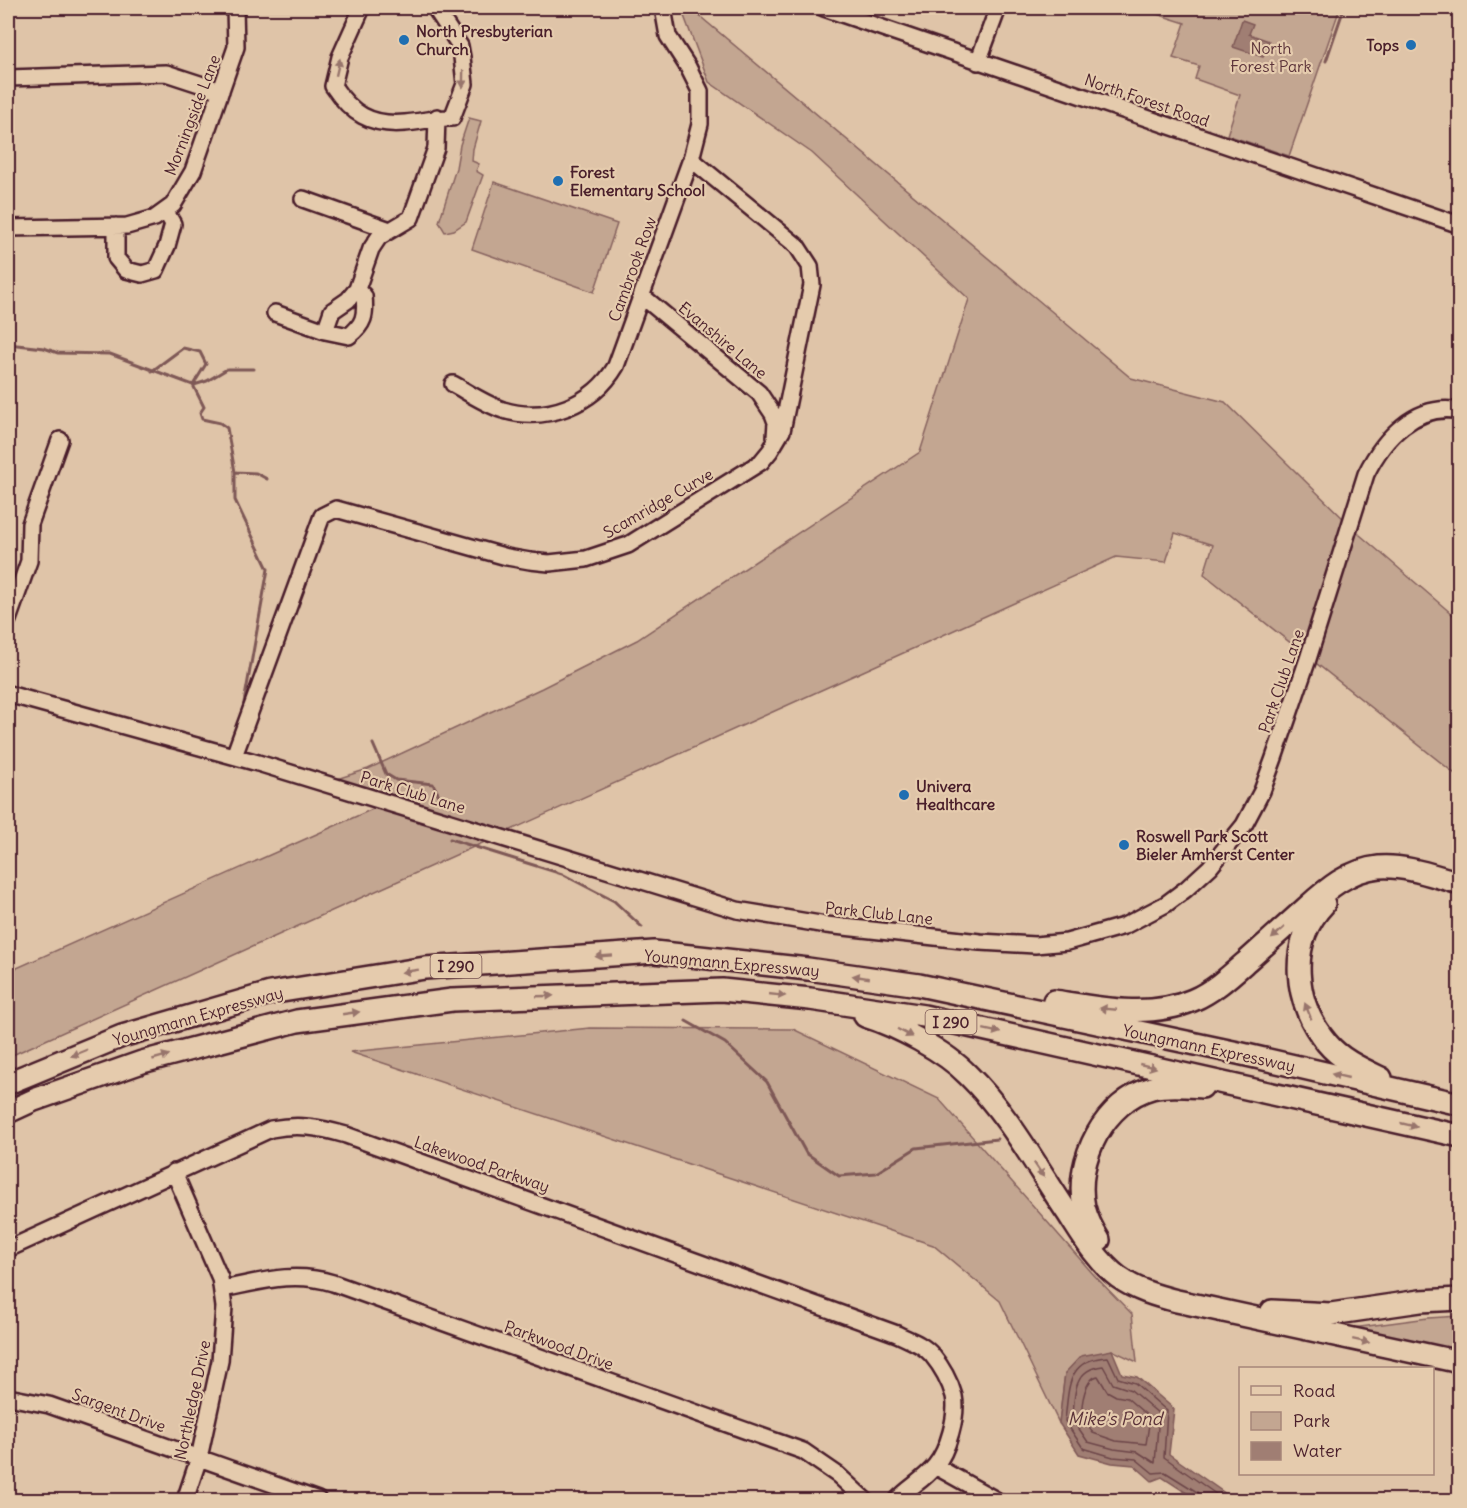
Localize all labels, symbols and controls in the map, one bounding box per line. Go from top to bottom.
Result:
place label: North Presbyterian Church [416,21,553,59]
marker: North Presbyterian Church [397,33,411,47]
place label: Tops [1366,35,1399,56]
park label: North Forest Park [1230,38,1312,76]
marker: Tops [1404,38,1418,52]
street label: Morningside Lane [160,52,224,178]
one-way arrow [333,58,343,77]
street label: North Forest Road [1082,69,1212,131]
one-way arrow [458,70,468,89]
place label: Forest Elementary School [570,162,705,201]
marker: Forest Elementary School [551,174,565,188]
street label: Cambrook Row [604,213,660,324]
street label: Evanshire Lane [675,297,771,383]
street label: Scamridge Curve [600,463,716,543]
street label: Park Club Lane [1254,626,1308,736]
street label: Park Club Lane [358,767,468,817]
place label: Univera Healthcare [916,776,996,814]
marker: Univera Healthcare [897,788,911,802]
place label: Roswell Park Scott Bieler Amherst Center [1136,826,1295,864]
marker: Roswell Park Scott Bieler Amherst Center [1117,838,1131,852]
street label: Park Club Lane [824,897,934,929]
one-way arrow [1271,926,1286,939]
street label: Youngmann Expressway [643,945,821,981]
one-way arrow [595,951,614,961]
road number: I 290 [430,954,482,978]
one-way arrow [400,966,419,975]
one-way arrow [851,972,870,981]
street label: Youngmann Expressway [111,982,285,1050]
one-way arrow [768,990,787,1000]
one-way arrow [536,992,555,1001]
one-way arrow [1303,1001,1313,1019]
one-way arrow [1099,1004,1118,1014]
one-way arrow [342,1009,361,1018]
road number: I 290 [926,1010,976,1034]
street label: Youngmann Expressway [1121,1020,1297,1076]
one-way arrow [983,1027,1002,1036]
one-way arrow [896,1028,913,1038]
one-way arrow [70,1048,88,1058]
one-way arrow [152,1051,170,1061]
one-way arrow [1139,1061,1158,1071]
one-way arrow [1331,1071,1349,1081]
one-way arrow [1400,1121,1419,1130]
street label: Lakewood Parkway [412,1131,552,1197]
one-way arrow [1033,1161,1045,1177]
street label: Parkwood Drive [502,1316,616,1374]
one-way arrow [1352,1337,1371,1346]
street label: Northledge Drive [170,1338,214,1462]
legend [1239,1367,1434,1475]
text: Road [1293,1379,1336,1402]
street label: Sargent Drive [69,1384,169,1436]
water label: Mike's Pond [1068,1407,1165,1430]
text: Park [1293,1409,1330,1432]
text: Water [1293,1439,1343,1462]

